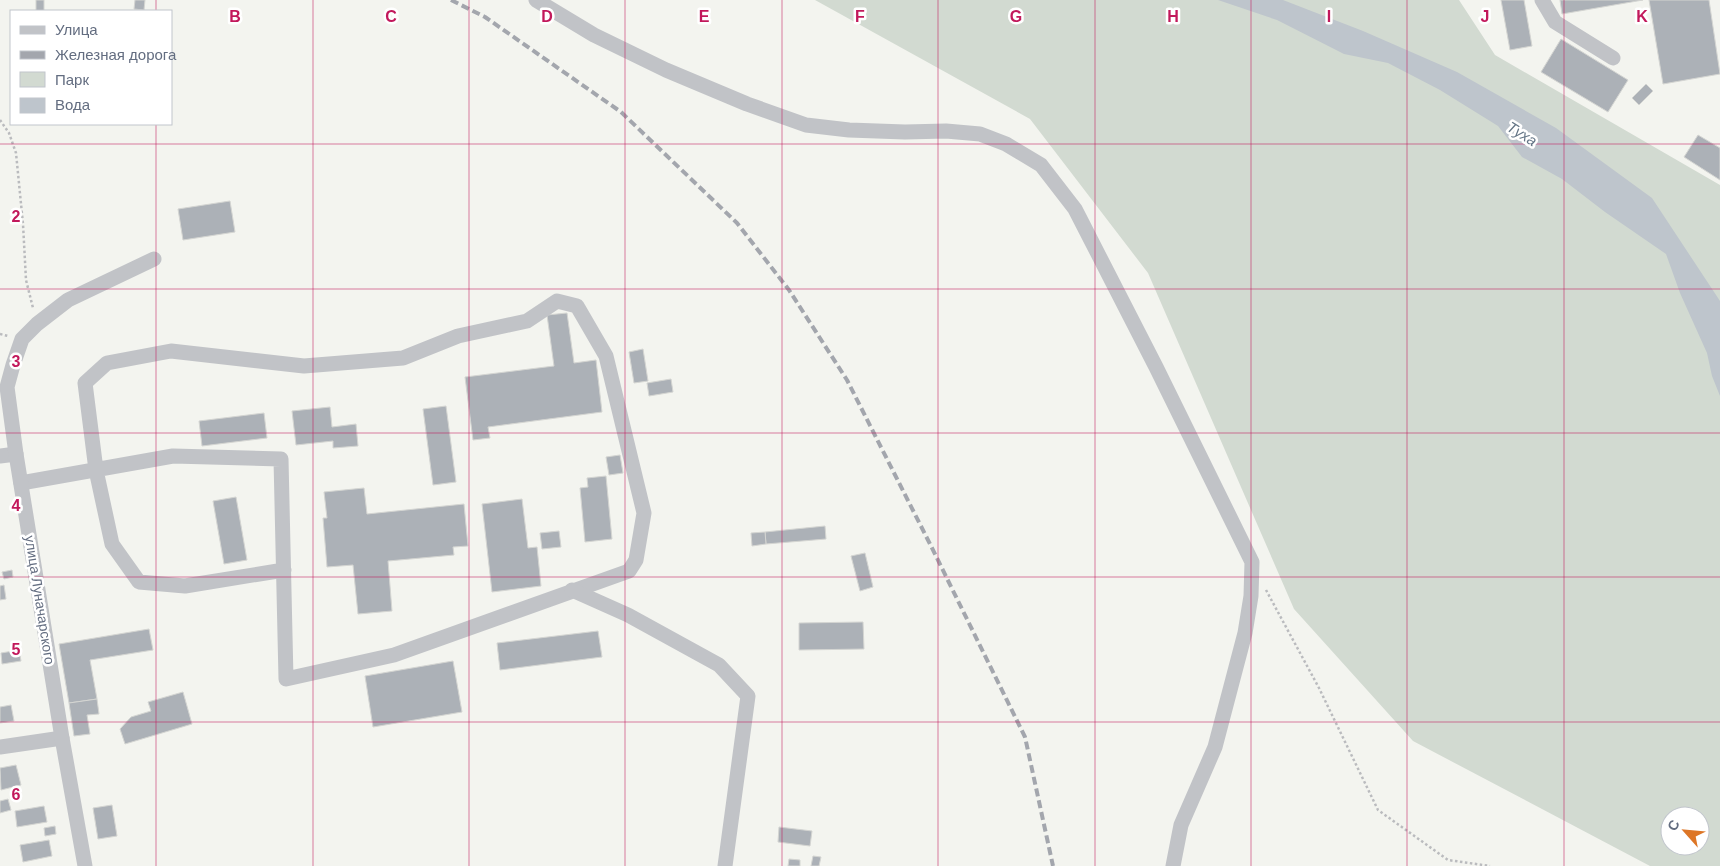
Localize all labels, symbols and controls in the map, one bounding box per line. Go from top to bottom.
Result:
text: B [229,8,241,25]
text: C [385,8,397,25]
text: D [541,8,553,25]
text: E [699,8,710,25]
text: F [855,8,865,25]
text: G [1010,8,1022,25]
text: H [1167,8,1179,25]
text: I [1327,8,1331,25]
text: J [1481,8,1489,25]
text: K [1636,8,1648,25]
legend [10,10,172,125]
text: Улица [55,21,98,38]
text: Железная дорога [55,46,177,63]
text: Парк [55,71,89,88]
text: Вода [55,96,91,113]
water label: Туха [1504,118,1540,149]
text: 2 [12,208,21,225]
text: 3 [12,353,21,370]
text: 4 [12,497,21,514]
street label: улица Луначарского [22,534,58,666]
text: 5 [12,641,21,658]
text: 6 [12,786,21,803]
north arrow [1660,806,1710,856]
text: С [1664,817,1683,833]

